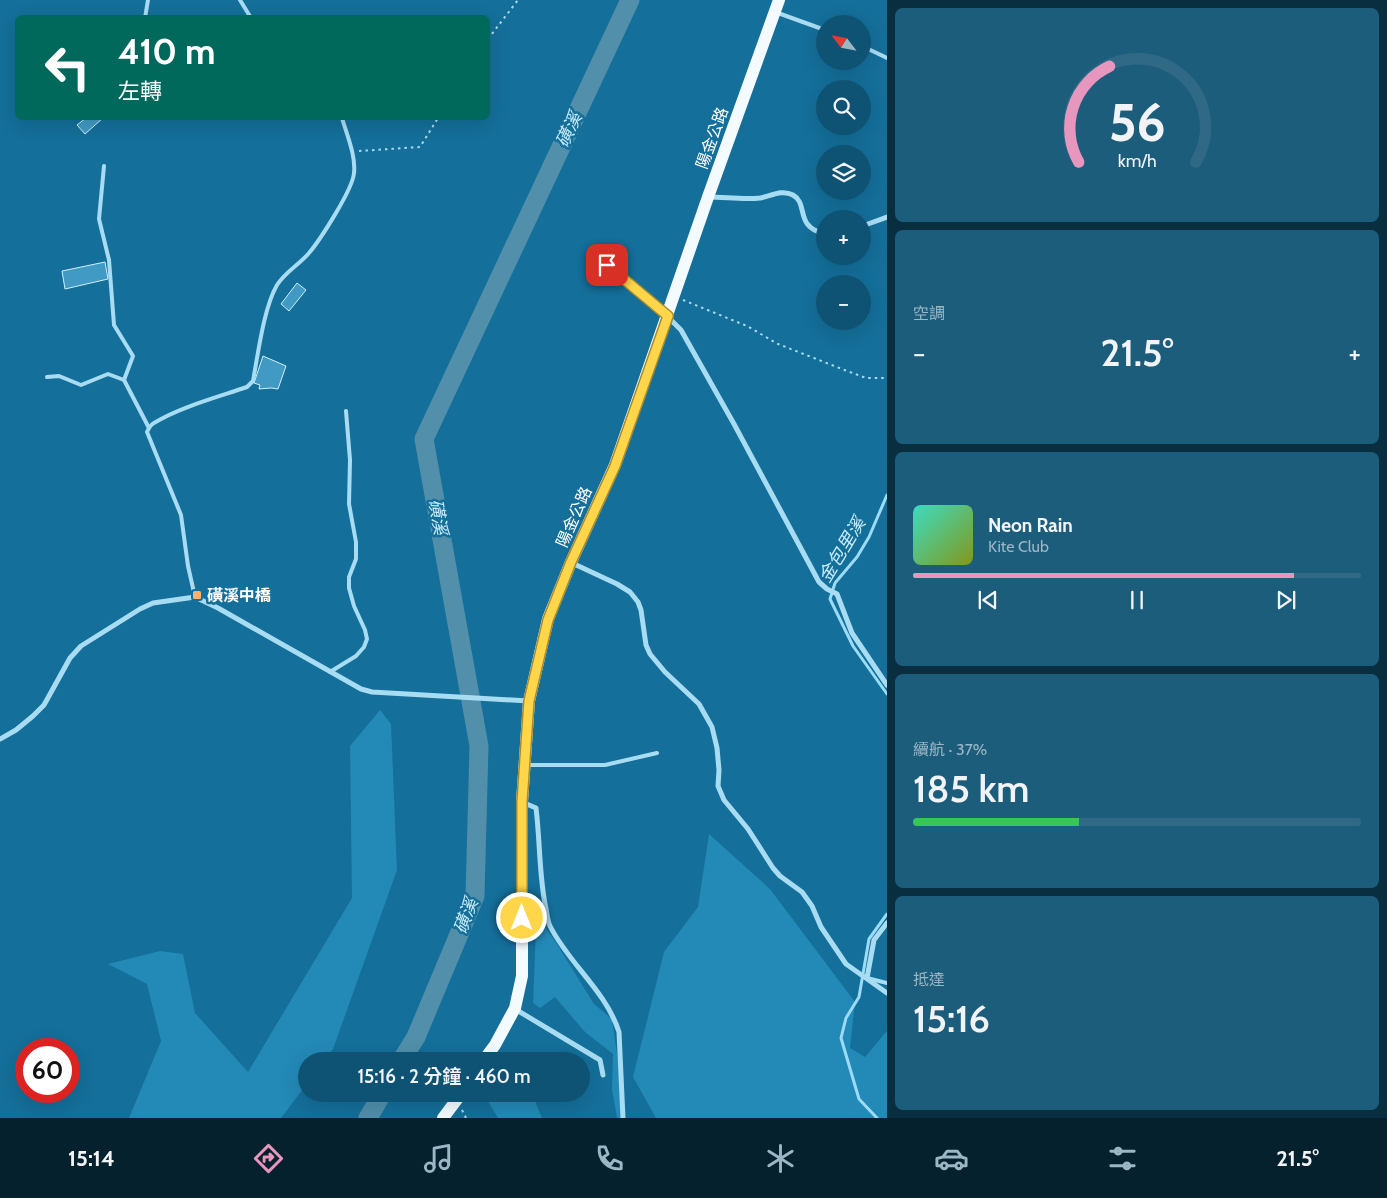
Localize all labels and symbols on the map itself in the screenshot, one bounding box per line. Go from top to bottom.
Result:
north arrow [816,15,871,70]
street label: 陽金公路 [692,105,732,171]
water label: 磺溪 [551,106,588,151]
pin [586,244,628,286]
street label: 陽金公路 [552,484,596,550]
water label: 磺溪 [424,497,452,540]
water label: 金包里溪 [814,511,872,587]
place label: 磺溪中橋 [207,586,271,605]
marker: 磺溪中橋 [191,589,203,601]
position arrow [495,891,547,943]
water label: 磺溪 [449,892,484,937]
speed limit sign: 60 [15,1038,80,1103]

